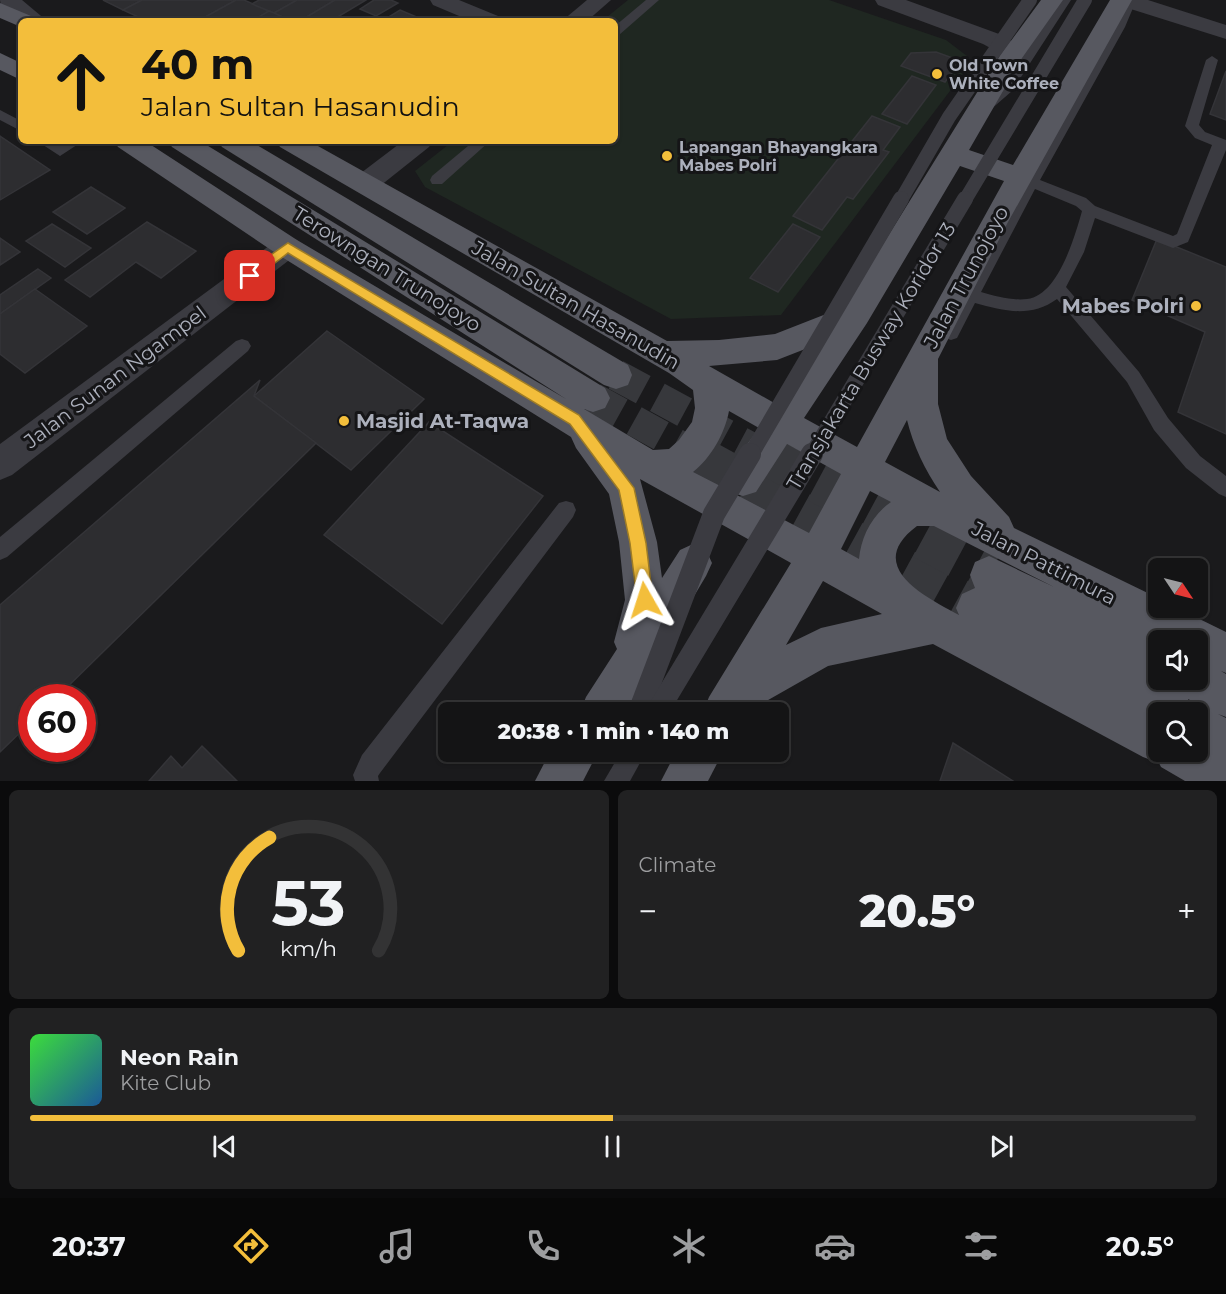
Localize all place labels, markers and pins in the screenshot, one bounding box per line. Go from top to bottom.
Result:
place label: Old Town White Coffee [949,56,1059,93]
marker: Old Town White Coffee [930,67,944,81]
place label: Lapangan Bhayangkara Mabes Polri [679,138,878,175]
marker: Lapangan Bhayangkara Mabes Polri [660,149,674,163]
pin [224,250,275,301]
place label: Mabes Polri [1062,294,1184,318]
marker: Mabes Polri [1189,299,1203,313]
place label: Masjid At-Taqwa [356,409,529,433]
marker: Masjid At-Taqwa [337,414,351,428]

